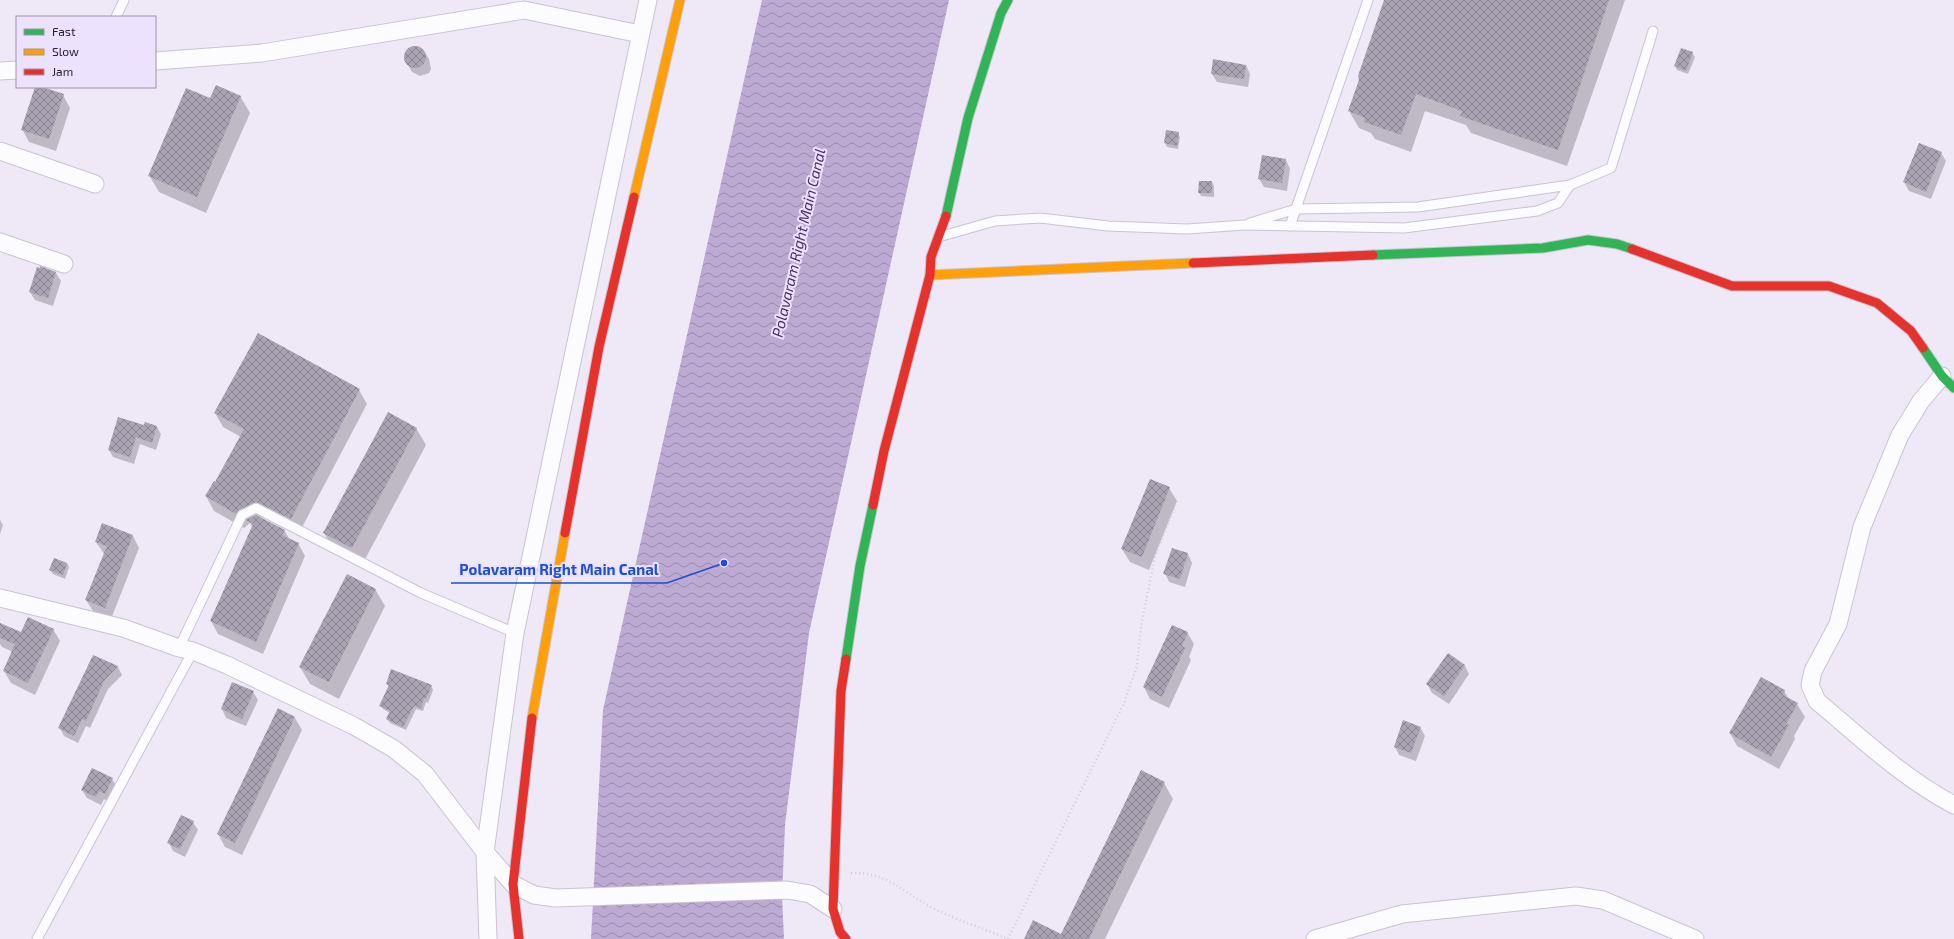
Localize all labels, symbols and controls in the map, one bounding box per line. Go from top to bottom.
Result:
legend [16,16,156,88]
text: Fast [52,24,76,38]
text: Slow [52,44,79,58]
text: Jam [52,64,73,78]
water label: Polavaram Right Main Canal [768,147,829,339]
callout: Polavaram Right Main Canal [451,556,667,583]
text: Polavaram Right Main Canal [459,560,659,578]

